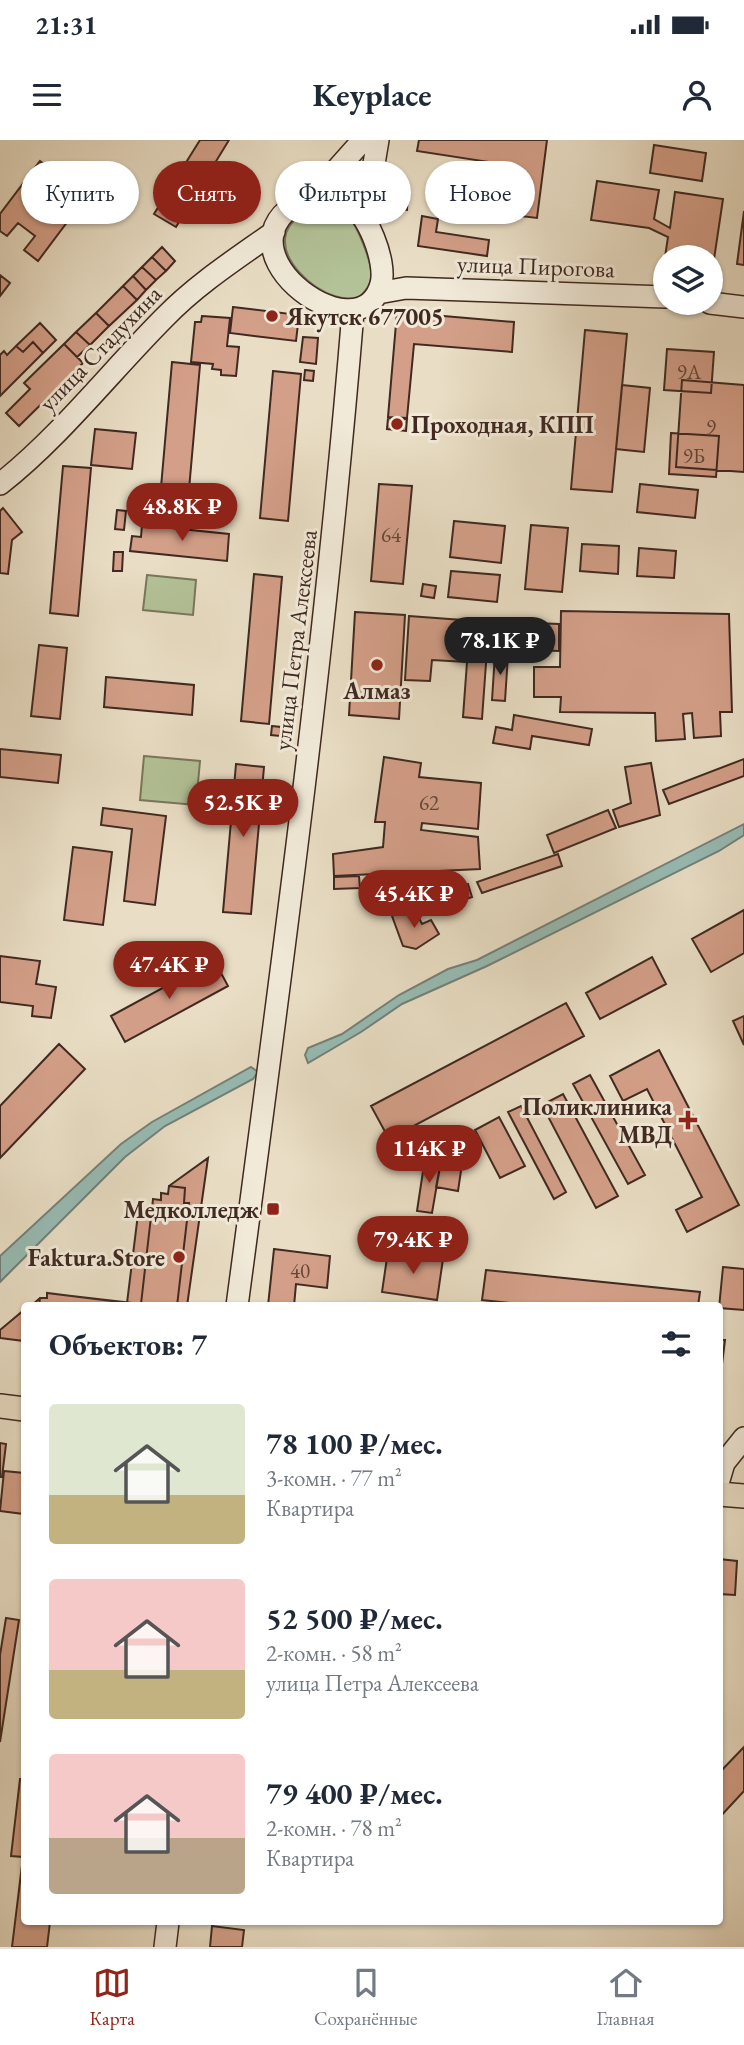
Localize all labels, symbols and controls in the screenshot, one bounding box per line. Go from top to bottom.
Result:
text: 21:31 [35,8,97,42]
text: Keyplace [312,74,432,116]
icon: menu [28,76,66,114]
icon: person [678,76,716,114]
chip: Купить [21,161,139,224]
chip: Снять [153,161,261,224]
chip: Фильтры [275,161,411,224]
chip: Новое [425,161,535,224]
map controls [653,245,723,315]
button: layers [653,245,723,315]
street label: улица Пирогова [457,248,616,284]
street label: улица Стадухина [32,278,168,418]
place label: Якутск 677005 [285,301,444,333]
marker: Якутск 677005 [264,308,280,324]
house number: 9А [677,358,702,385]
place label: Проходная, КПП [411,409,594,440]
house number: 9 [706,413,716,440]
marker: Проходная, КПП [389,416,405,432]
house number: 9Б [683,442,705,469]
pin: 48.8K ₽ [117,484,247,543]
text: 48.8K ₽ [142,491,222,521]
house number: 64 [381,521,402,548]
street label: улица Петра Алексеева [266,527,324,752]
pin: 78.1K ₽ [435,617,565,677]
text: 78.1K ₽ [460,625,540,655]
marker: Алмаз [369,657,385,673]
place label: Алмаз [342,675,411,706]
pin: 52.5K ₽ [178,780,308,839]
text: 52.5K ₽ [203,787,283,817]
house number: 62 [419,789,439,816]
pin: 45.4K ₽ [349,870,479,930]
text: 45.4K ₽ [374,878,454,908]
pin: 47.4K ₽ [104,942,234,1001]
text: 47.4K ₽ [129,949,209,979]
place label: Поликлиника МВД [522,1091,672,1150]
marker: Поликлиника МВД [678,1110,698,1130]
pin: 114K ₽ [372,1126,486,1185]
text: 114K ₽ [392,1133,466,1163]
place label: Медколледж [123,1194,260,1225]
marker: Медколледж [265,1201,281,1217]
pin: 79.4K ₽ [348,1216,478,1276]
text: 79.4K ₽ [373,1224,453,1254]
place label: Faktura.Store [28,1242,165,1273]
marker: Faktura.Store [171,1249,187,1265]
house number: 40 [290,1257,310,1284]
text: Объектов: 7 [49,1325,207,1364]
icon: filters [657,1325,695,1363]
text: 78 100 ₽/мес. [266,1424,443,1463]
icon: home [105,1432,189,1516]
text: 3-комн. · 77 m² [266,1463,402,1493]
text: Квартира [266,1493,354,1523]
text: 52 500 ₽/мес. [266,1599,443,1638]
icon: home [105,1607,189,1691]
text: 2-комн. · 58 m² [266,1638,402,1668]
text: улица Петра Алексеева [266,1668,479,1698]
text: 79 400 ₽/мес. [266,1774,443,1813]
icon: home [105,1782,189,1866]
text: 2-комн. · 78 m² [266,1813,402,1843]
text: Квартира [266,1843,354,1873]
tab: Карта [90,1964,135,2031]
tab: Сохранённые [314,1964,418,2031]
tab: Главная [597,1964,654,2031]

